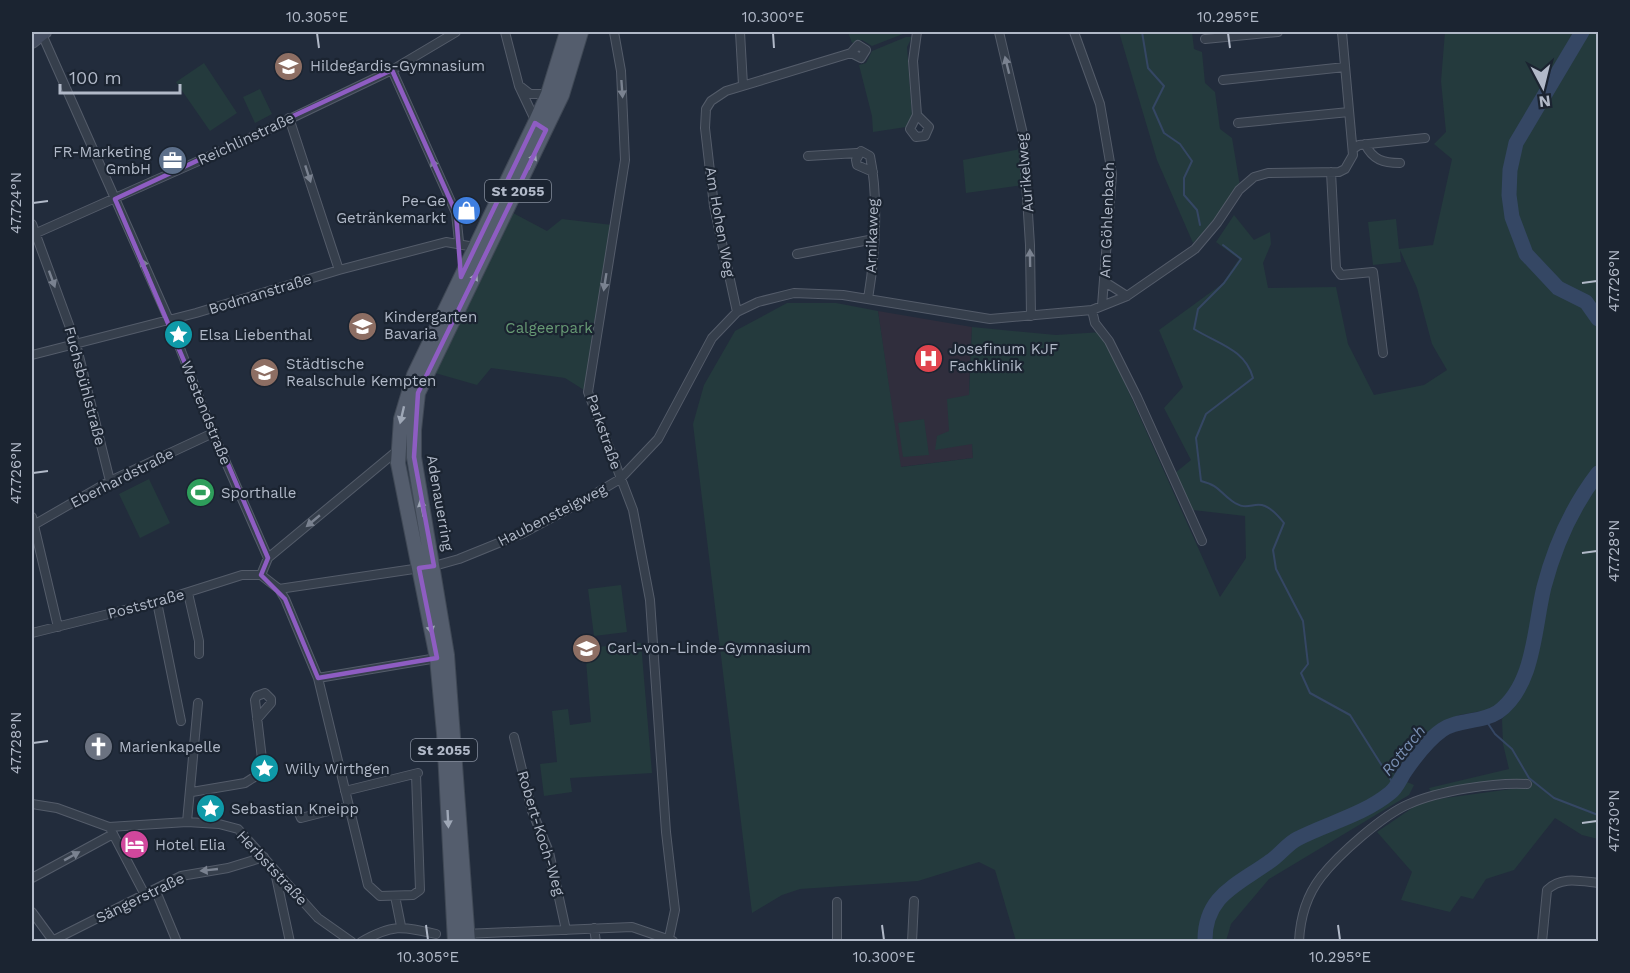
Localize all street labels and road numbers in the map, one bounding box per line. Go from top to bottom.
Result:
street label: Reichlinstraße [195,109,297,169]
street label: Aurikelweg [1013,133,1037,213]
street label: Am Göhlenbach [1096,161,1118,279]
street label: Am Hohen Weg [701,165,739,279]
road number: St 2055 [485,180,551,202]
street label: Arnikaweg [862,198,882,274]
street label: Bodmanstraße [206,270,314,318]
street label: Fuchsbühlstraße [60,325,110,447]
street label: Westendstraße [177,358,235,468]
street label: Parkstraße [583,392,625,472]
street label: Eberhardstraße [67,444,177,512]
street label: Adenauerring [423,454,457,552]
street label: Haubensteigweg [495,480,609,550]
street label: Poststraße [106,585,186,623]
road number: St 2055 [411,739,477,761]
street label: Robert-Koch-Weg [513,768,569,898]
street label: Herbststraße [233,827,311,909]
street label: Sängerstraße [93,869,187,927]

